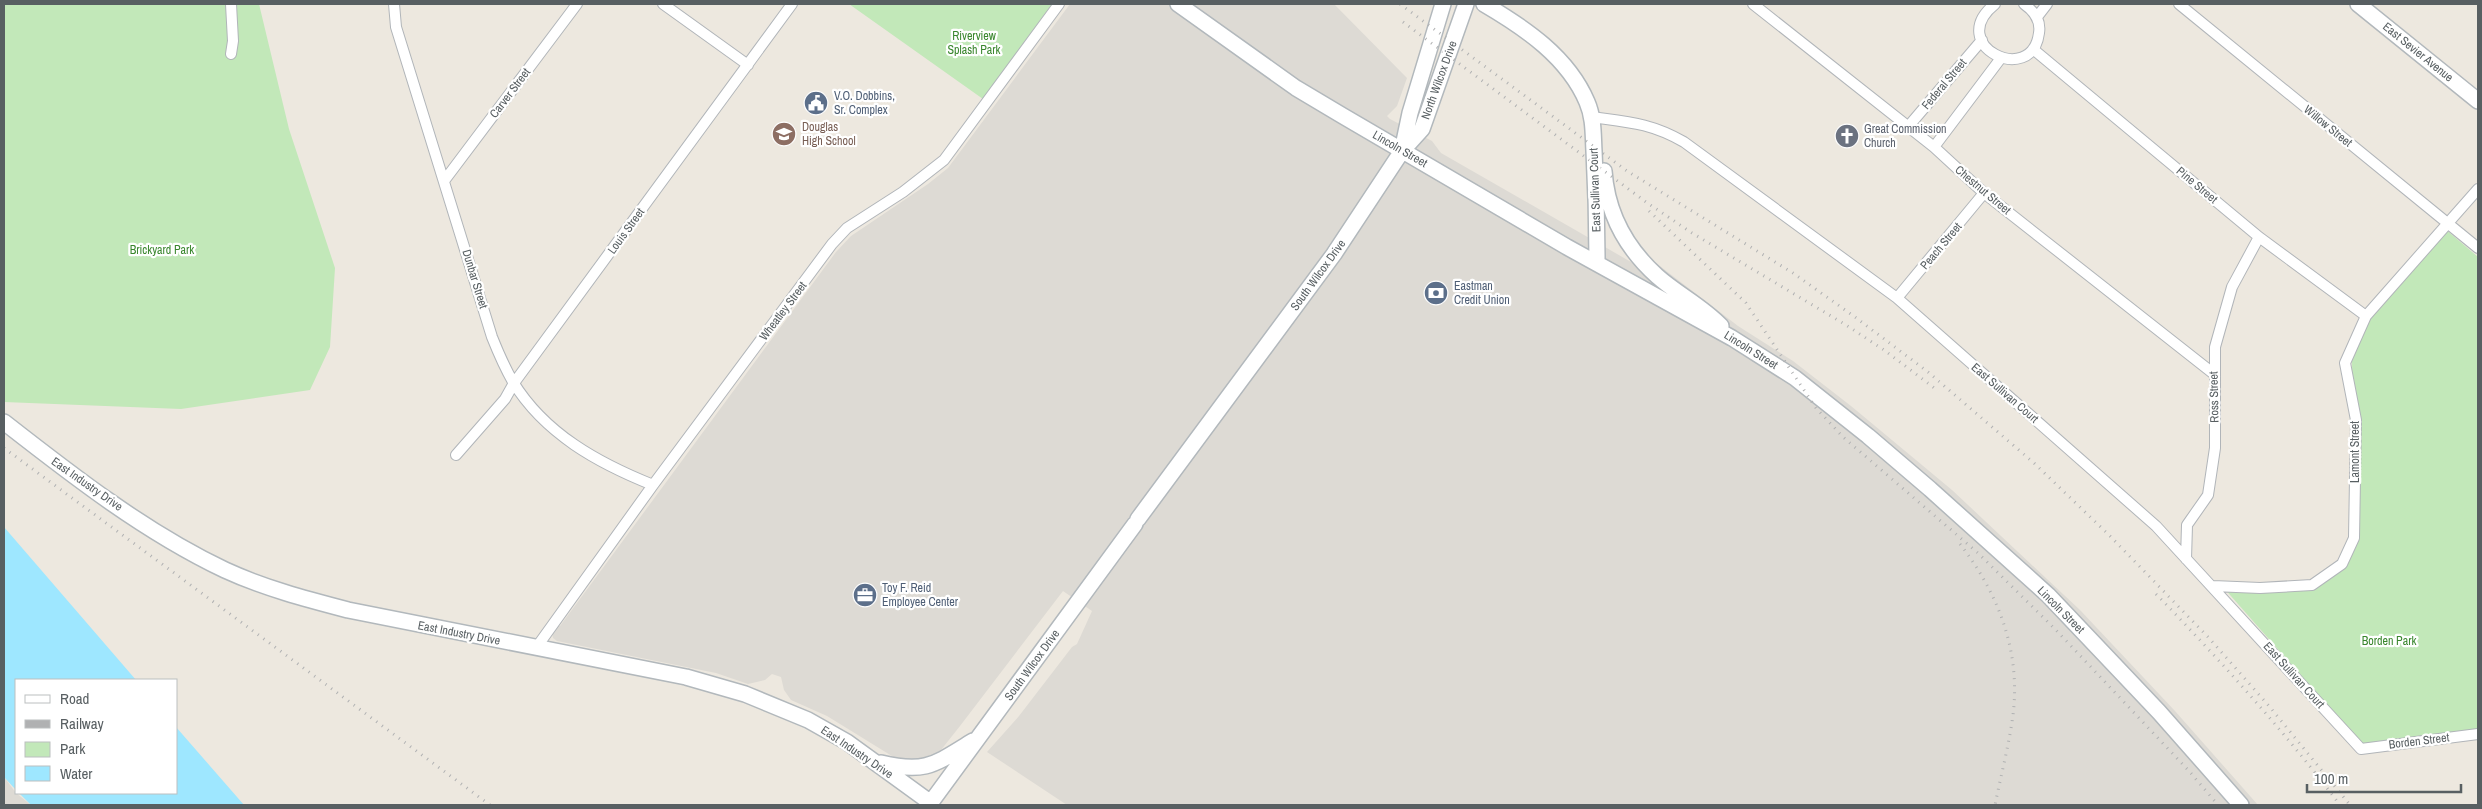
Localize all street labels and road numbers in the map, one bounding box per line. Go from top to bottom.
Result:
street label: East Sevier Avenue [2379,19,2457,85]
street label: North Wilcox Drive [1417,38,1461,122]
street label: Federal Street [1918,55,1970,113]
street label: Carver Street [486,65,534,121]
street label: Willow Street [2300,102,2356,151]
street label: Lincoln Street [1370,127,1431,171]
street label: East Sullivan Court [1586,147,1604,232]
street label: Chestnut Street [1952,162,2015,218]
street label: Pine Street [2173,163,2221,207]
street label: Louis Street [604,205,648,257]
street label: Peach Street [1917,219,1966,273]
street label: South Wilcox Drive [1287,236,1349,314]
street label: Dunbar Street [458,247,492,311]
street label: Wheatley Street [756,278,811,344]
street label: Lincoln Street [1721,327,1781,373]
street label: East Sullivan Court [1968,359,2042,427]
street label: Ross Street [2206,371,2222,423]
street label: Lamont Street [2347,421,2363,483]
street label: East Industry Drive [48,453,126,515]
street label: Lincoln Street [2034,583,2088,637]
street label: East Industry Drive [416,617,502,649]
street label: South Wilcox Drive [1001,626,1063,704]
street label: East Sullivan Court [2260,638,2328,712]
street label: East Industry Drive [818,722,896,782]
street label: Borden Street [2388,729,2450,753]

